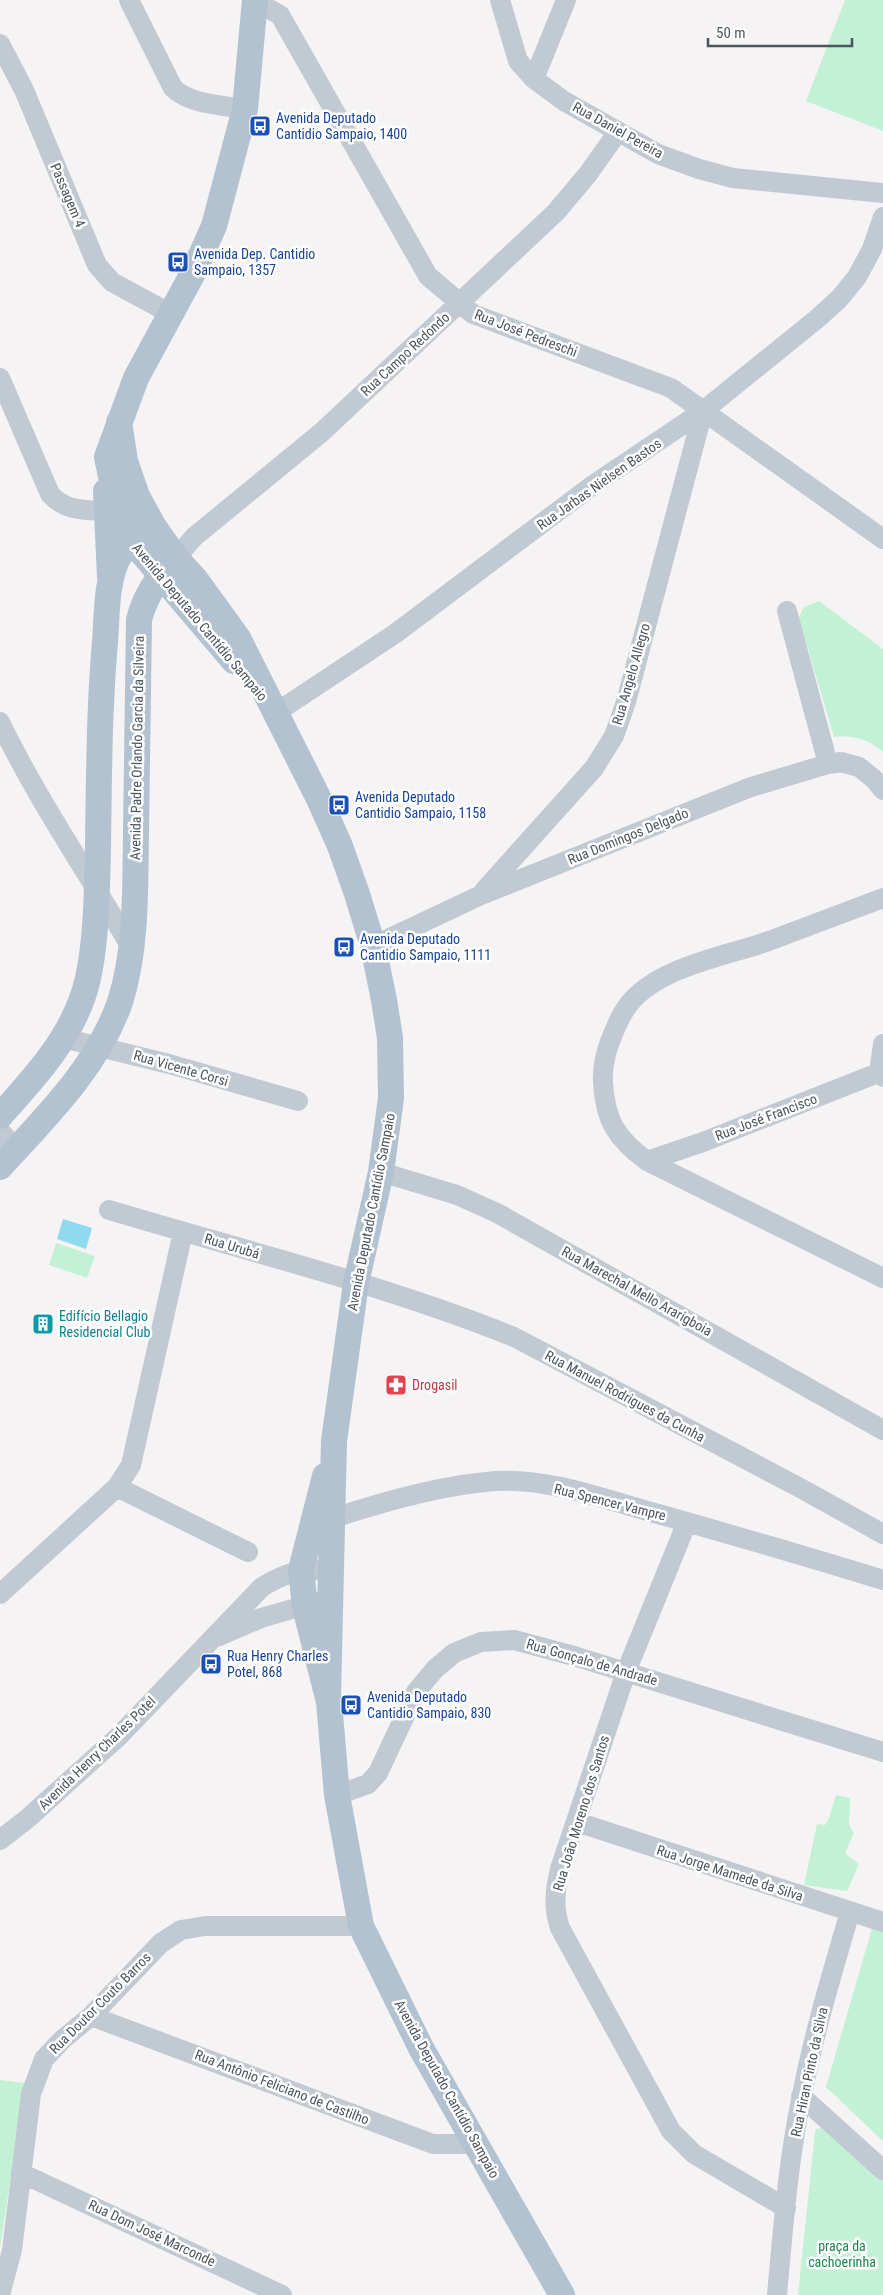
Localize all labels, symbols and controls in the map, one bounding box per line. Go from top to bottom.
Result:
scale bar [708,15,852,47]
text: 50 m [716,24,746,42]
street label: Rua Daniel Pereira [570,99,666,161]
place label: Avenida Deputado Cantidio Sampaio, 1400 [276,110,407,142]
bus stop icon: Avenida Deputado Cantidio Sampaio, 1400 [248,114,272,138]
street label: Passagem 4 [47,161,89,230]
place label: Avenida Dep. Cantidio Sampaio, 1357 [194,246,315,278]
bus stop icon: Avenida Dep. Cantidio Sampaio, 1357 [166,250,190,274]
street label: Rua José Pedreschi [472,306,580,360]
street label: Rua Campo Redondo [357,309,453,399]
street label: Rua Jarbas Nielsen Bastos [534,435,664,533]
street label: Avenida Deputado Cantídio Sampaio [129,540,271,704]
street label: Rua Angelo Allegro [609,621,653,727]
street label: Avenida Padre Orlando Garcia da Silveira [127,636,147,860]
place label: Avenida Deputado Cantidio Sampaio, 1158 [355,789,486,821]
bus stop icon: Avenida Deputado Cantidio Sampaio, 1158 [327,793,351,817]
street label: Rua Domingos Delgado [565,805,691,867]
place label: Avenida Deputado Cantidio Sampaio, 1111 [360,931,491,963]
bus stop icon: Avenida Deputado Cantidio Sampaio, 1111 [332,935,356,959]
street label: Rua Vicente Corsi [132,1047,230,1089]
street label: Rua José Francisco [713,1090,819,1144]
street label: Avenida Deputado Cantídio Sampaio [344,1112,398,1312]
street label: Rua Urubá [203,1230,261,1262]
street label: Rua Marechal Mello Ararigboia [559,1243,715,1339]
place label: Edifício Bellagio Residencial Club [59,1308,151,1340]
building icon: Edifício Bellagio Residencial Club [31,1312,55,1336]
street label: Rua Manuel Rodrigues da Cunha [542,1347,708,1445]
pharmacy icon: Drogasil [384,1373,408,1397]
place label: Drogasil [412,1377,458,1393]
street label: Rua Spencer Vampre [553,1480,668,1524]
street label: Rua Gonçalo de Andrade [525,1636,660,1688]
place label: Rua Henry Charles Potel, 868 [227,1648,328,1680]
bus stop icon: Rua Henry Charles Potel, 868 [199,1652,223,1676]
place label: Avenida Deputado Cantidio Sampaio, 830 [367,1689,491,1721]
street label: Avenida Henry Charles Potel [35,1693,159,1813]
bus stop icon: Avenida Deputado Cantidio Sampaio, 830 [339,1693,363,1717]
street label: Rua João Moreno dos Santos [550,1733,612,1893]
street label: Rua Jorge Mamede da Silva [655,1842,805,1904]
street label: Rua Doutor Couto Barros [46,1949,154,2057]
street label: Avenida Deputado Cantídio Sampaio [391,1997,503,2181]
street label: Rua Hiran Pinto da Silva [787,2006,831,2138]
street label: Rua Antônio Feliciano de Castilho [193,2046,371,2128]
street label: Rua Dom José Marconde [86,2197,218,2270]
park label: praça da cachoerinha [808,2238,876,2270]

